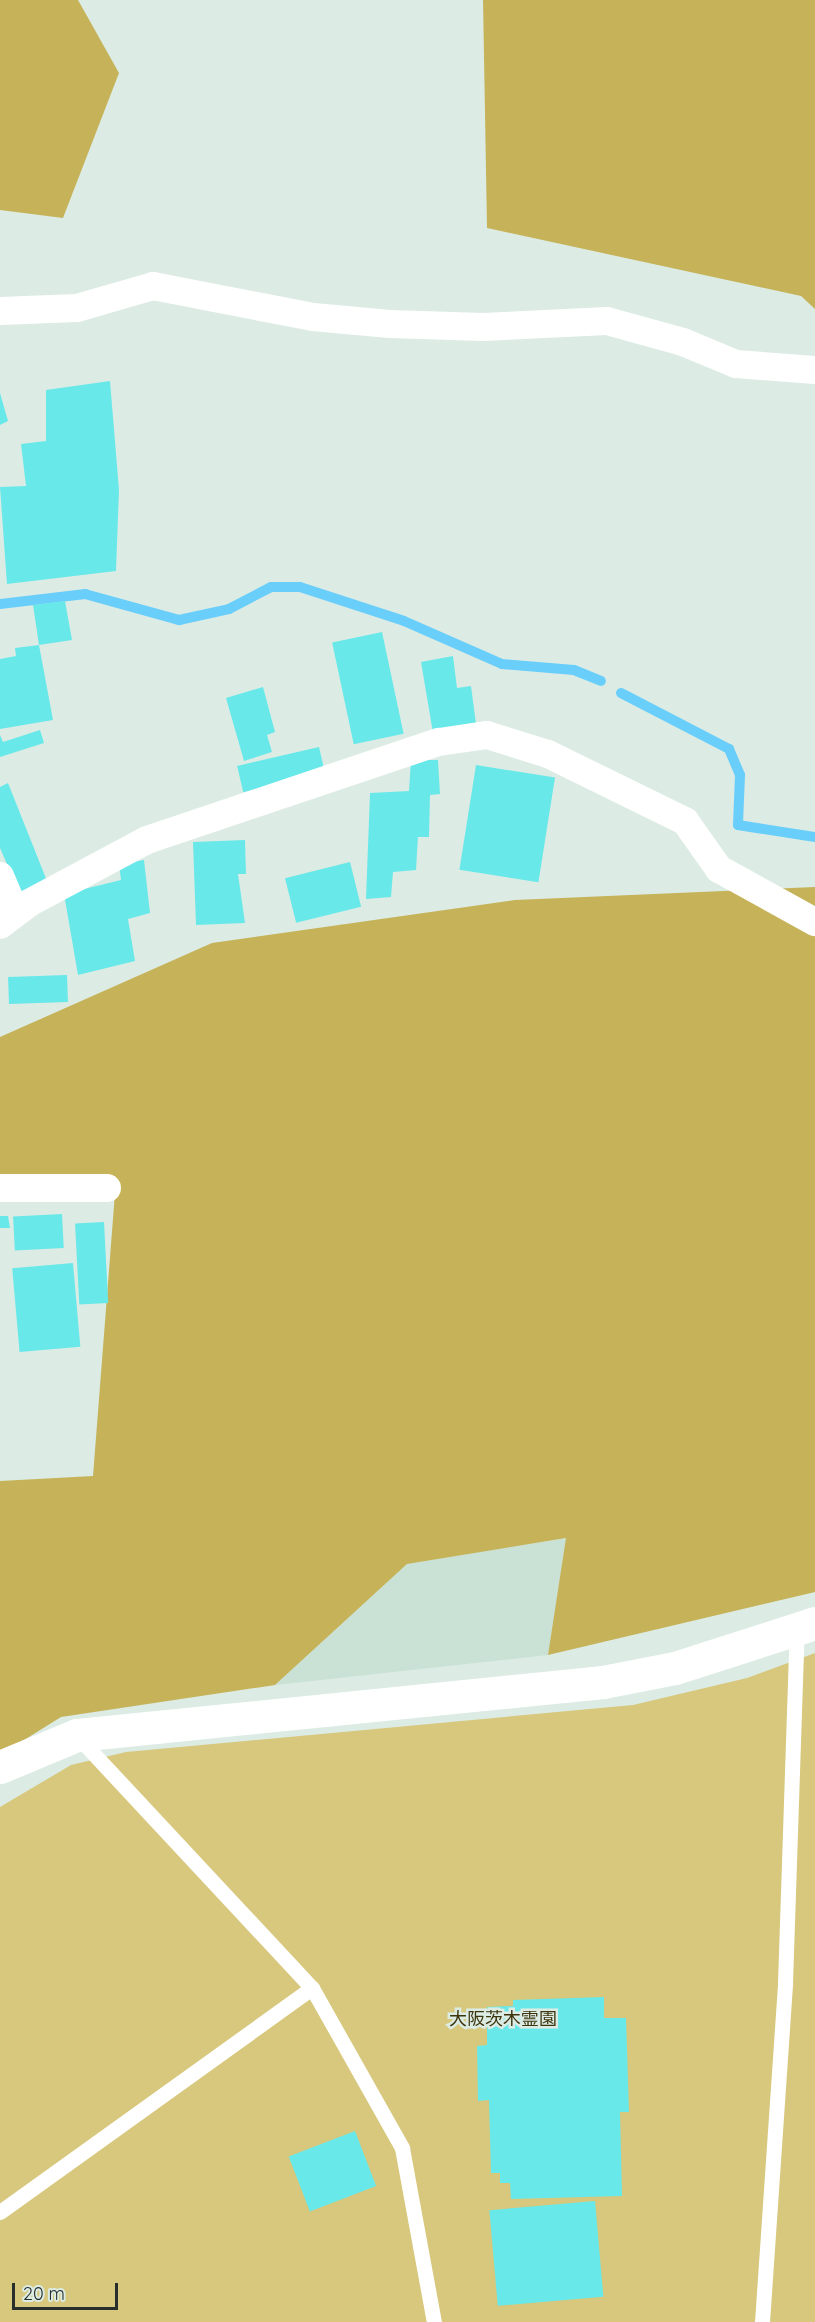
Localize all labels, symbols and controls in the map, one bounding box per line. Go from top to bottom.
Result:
park label: 大阪茨木霊園 [449,2008,557,2030]
scale bar [15,2271,122,2309]
text: 20 m [23,2282,65,2305]

